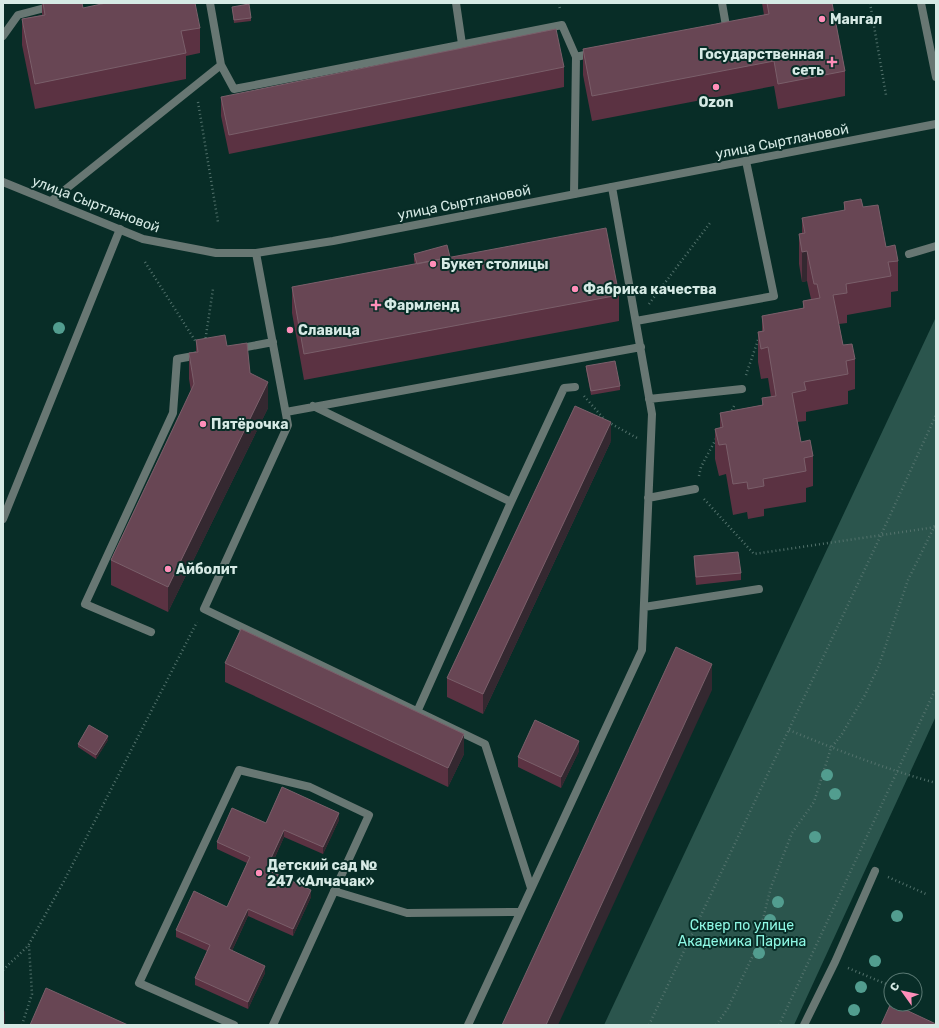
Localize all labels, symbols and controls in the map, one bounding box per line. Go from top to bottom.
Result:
place label: Мангал [830,11,882,28]
marker: Мангал [817,14,827,24]
place label: Государственная сеть [699,46,824,79]
marker: Государственная сеть [827,57,837,67]
marker: Ozon [711,82,721,92]
place label: Ozon [698,94,734,111]
street label: улица Сыртлановой [714,120,850,163]
street label: улица Сыртлановой [30,172,162,237]
street label: улица Сыртлановой [396,181,532,224]
place label: Букет столицы [441,256,548,273]
marker: Букет столицы [428,259,438,269]
place label: Фабрика качества [583,281,717,298]
marker: Фабрика качества [570,284,580,294]
place label: Фармленд [384,297,459,314]
marker: Фармленд [371,300,381,310]
place label: Славица [298,322,360,339]
marker: Славица [285,325,295,335]
place label: Пятёрочка [211,416,288,433]
marker: Пятёрочка [198,419,208,429]
place label: Айболит [176,561,238,578]
marker: Айболит [163,564,173,574]
place label: Детский сад № 247 «Алчачак» [267,857,377,890]
marker: Детский сад № 247 «Алчачак» [254,868,264,878]
park label: Сквер по улице Академика Парина [678,917,806,950]
north arrow [883,972,923,1012]
text: С [887,980,903,994]

